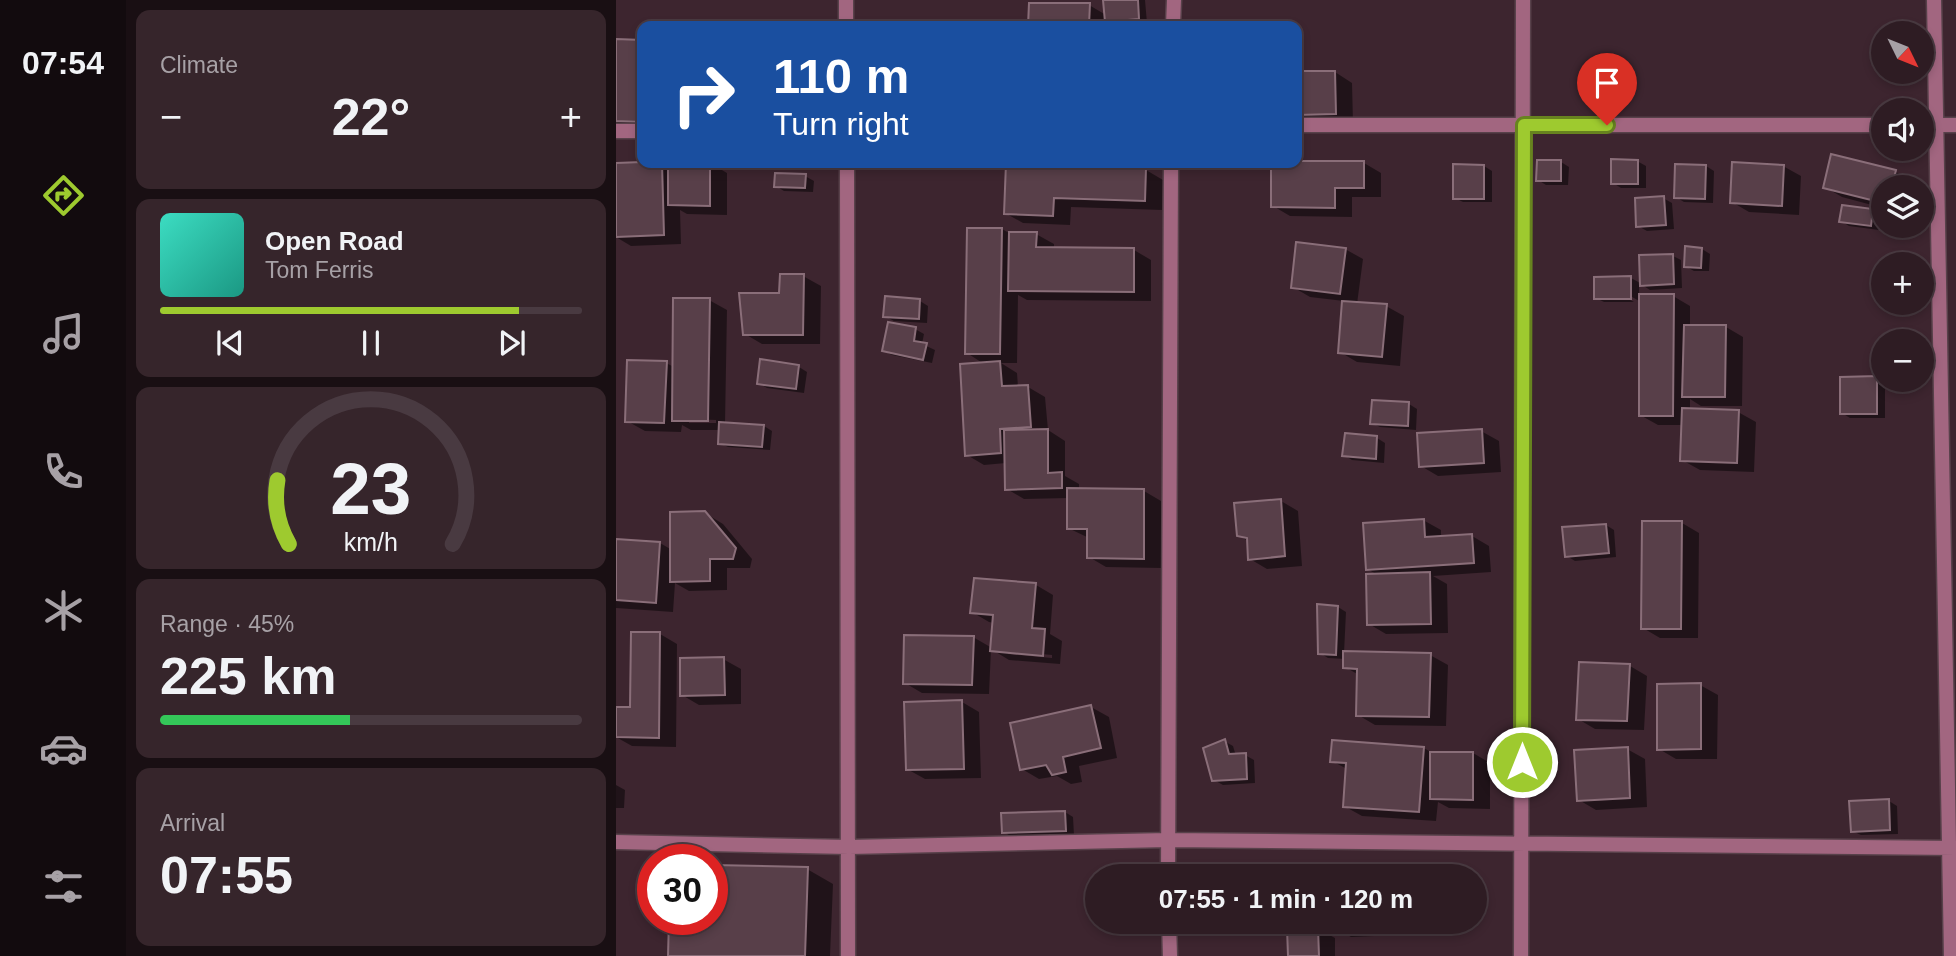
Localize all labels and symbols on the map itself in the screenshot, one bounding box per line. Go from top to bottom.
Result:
north arrow [1871,21,1934,84]
pin [1577,53,1637,125]
position arrow [1485,725,1559,799]
speed limit sign: 30 [637,844,728,935]

